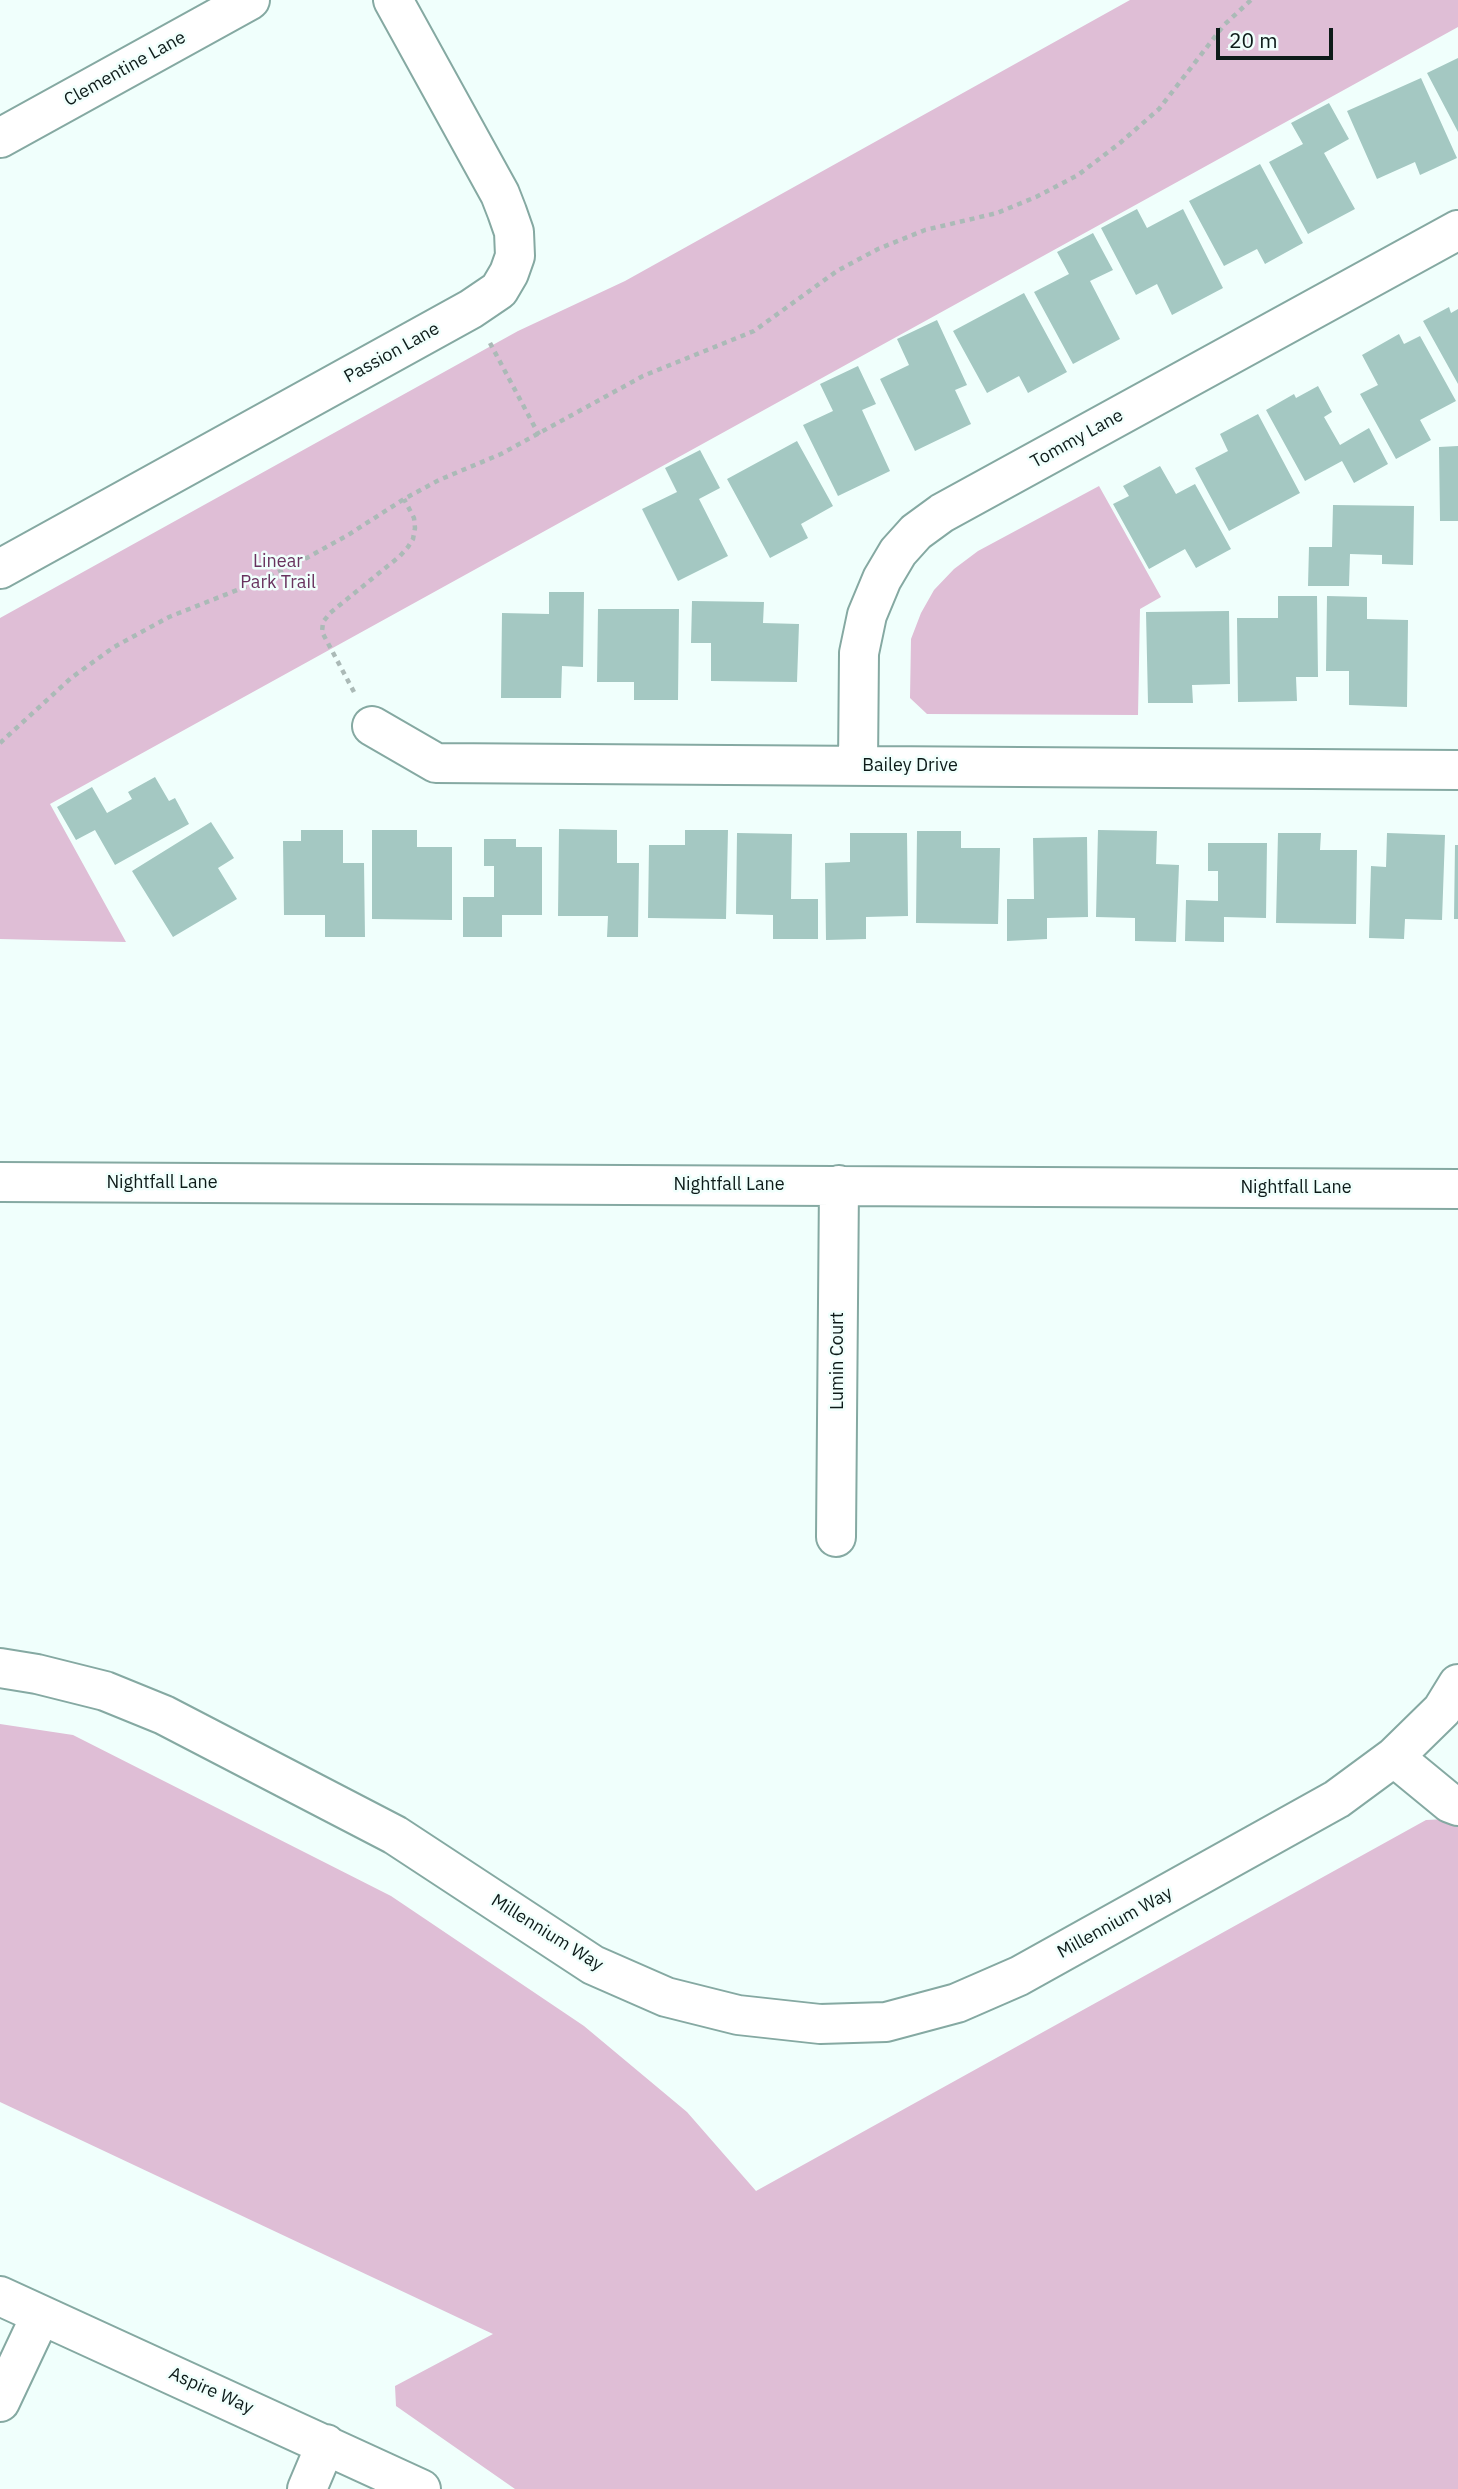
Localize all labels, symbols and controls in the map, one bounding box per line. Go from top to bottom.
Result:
scale bar [1220,14,1337,58]
text: 20 m [1229,26,1278,54]
street label: Clementine Lane [60,27,190,111]
street label: Passion Lane [341,318,443,388]
street label: Tommy Lane [1027,405,1127,473]
park label: Linear Park Trail [240,551,316,594]
street label: Bailey Drive [862,755,958,777]
street label: Nightfall Lane [106,1172,218,1194]
street label: Nightfall Lane [673,1174,785,1196]
street label: Nightfall Lane [1240,1177,1352,1199]
street label: Lumin Court [827,1312,849,1410]
street label: Millennium Way [1054,1882,1176,1964]
street label: Millennium Way [487,1890,607,1976]
street label: Aspire Way [165,2363,257,2419]

